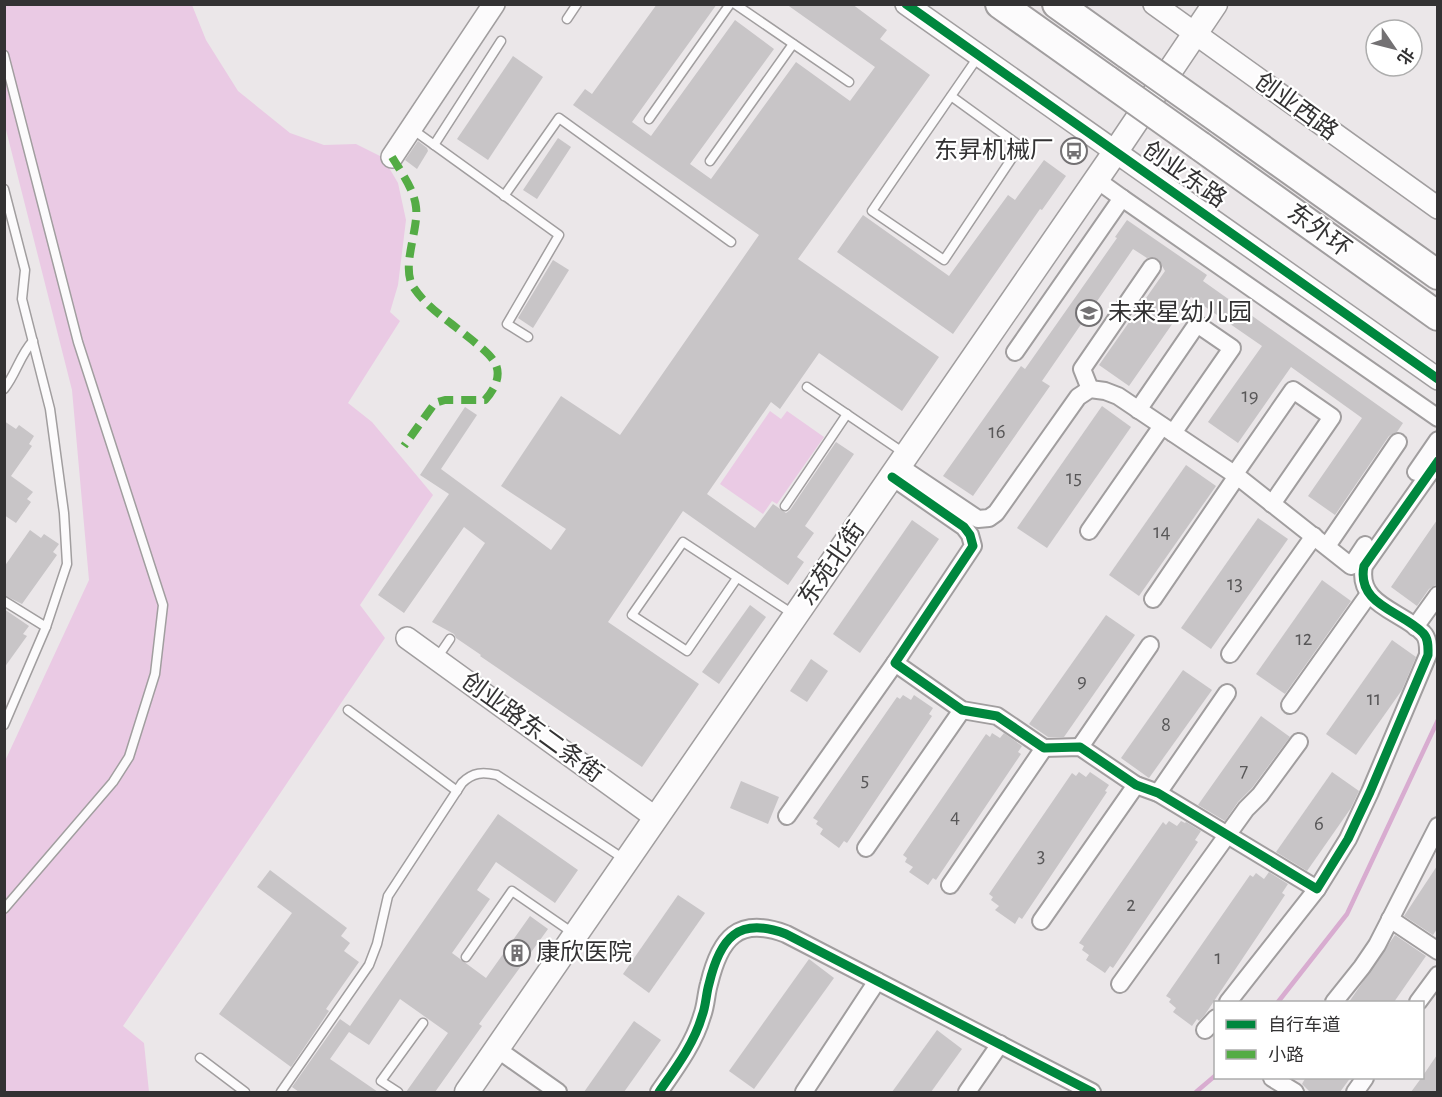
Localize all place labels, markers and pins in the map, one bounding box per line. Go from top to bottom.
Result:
bus stop icon: 东昇机械厂 [1059,136,1089,166]
place label: 东昇机械厂 [934,137,1054,163]
school or university icon: 未来星幼儿园 [1074,298,1104,328]
place label: 未来星幼儿园 [1108,299,1252,325]
building icon: 康欣医院 [502,938,532,968]
place label: 康欣医院 [536,939,632,965]

